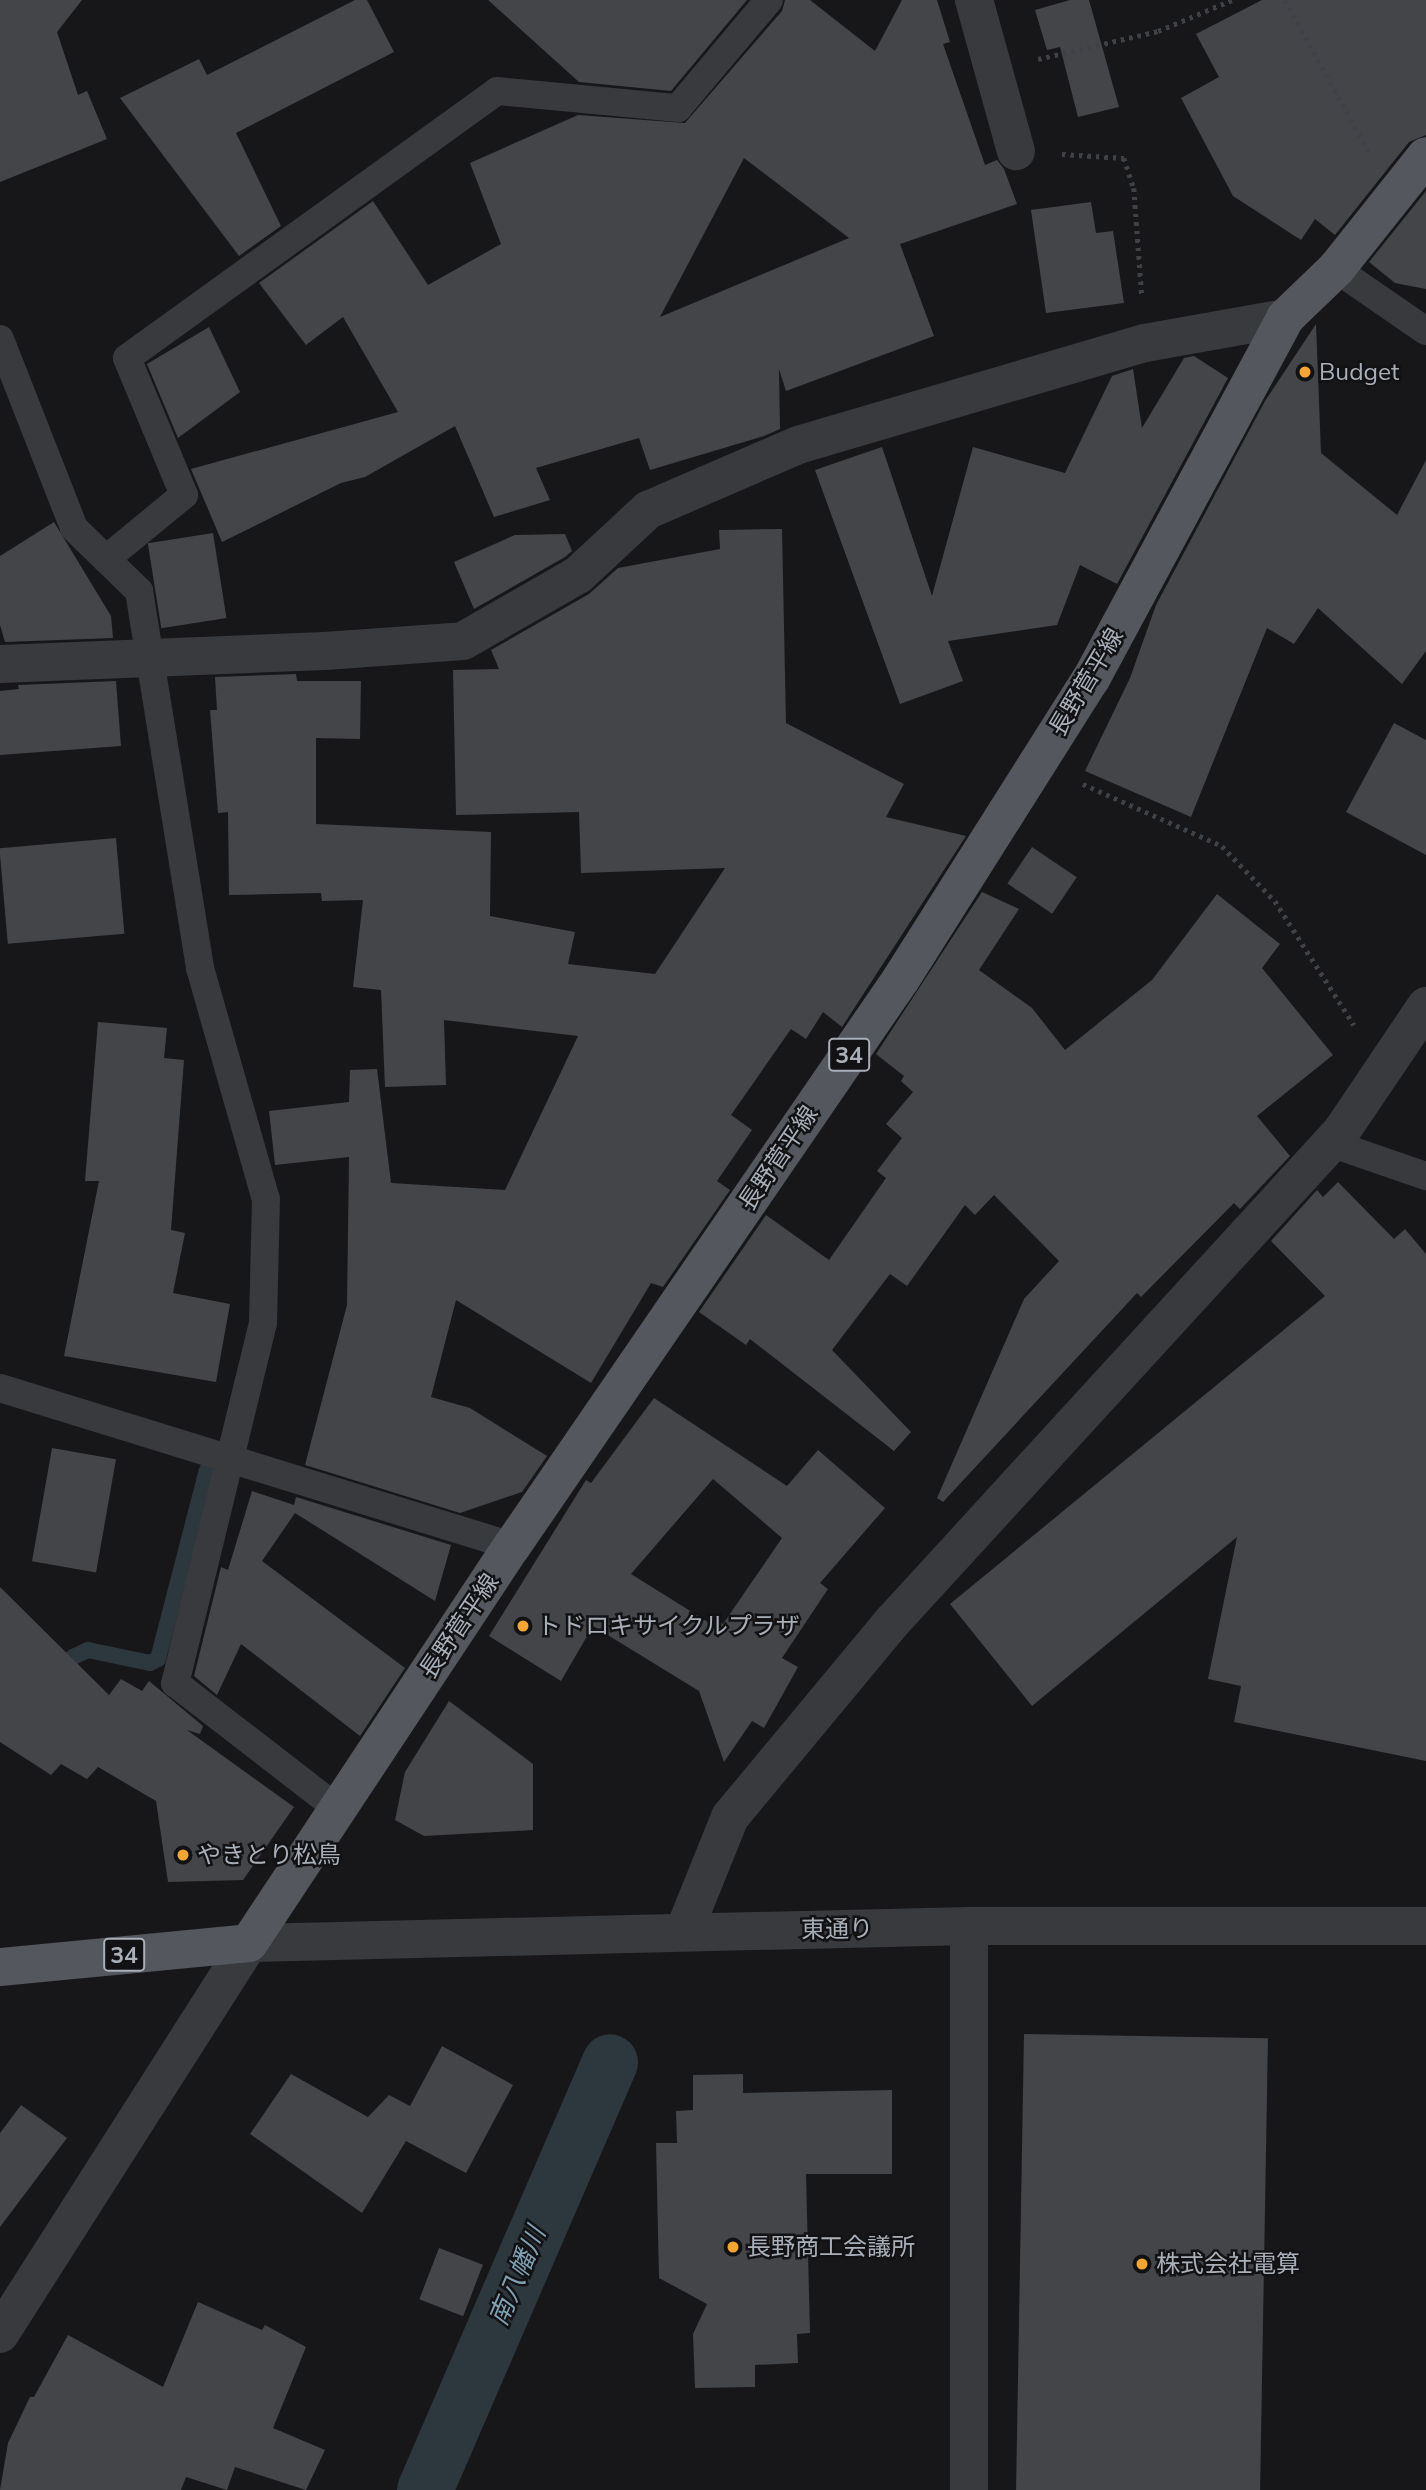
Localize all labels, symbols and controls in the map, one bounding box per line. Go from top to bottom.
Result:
place label: Budget [1319,358,1399,386]
marker: Budget [1297,364,1313,380]
street label: 長野菅平線 [1043,623,1129,741]
road number: 34 [828,1036,870,1074]
street label: 長野菅平線 [733,1100,823,1216]
street label: 長野菅平線 [414,1568,504,1684]
place label: トドロキサイクルプラザ [537,1612,801,1640]
marker: トドロキサイクルプラザ [515,1618,531,1634]
place label: やきとり松鳥 [197,1841,341,1869]
marker: やきとり松鳥 [175,1847,191,1863]
street label: 東通り [801,1914,873,1944]
road number: 34 [103,1936,145,1974]
water label: 南八幡川 [482,2222,552,2330]
place label: 長野商工会議所 [747,2233,915,2261]
marker: 長野商工会議所 [725,2239,741,2255]
place label: 株式会社電算 [1156,2250,1300,2278]
marker: 株式会社電算 [1134,2256,1150,2272]

